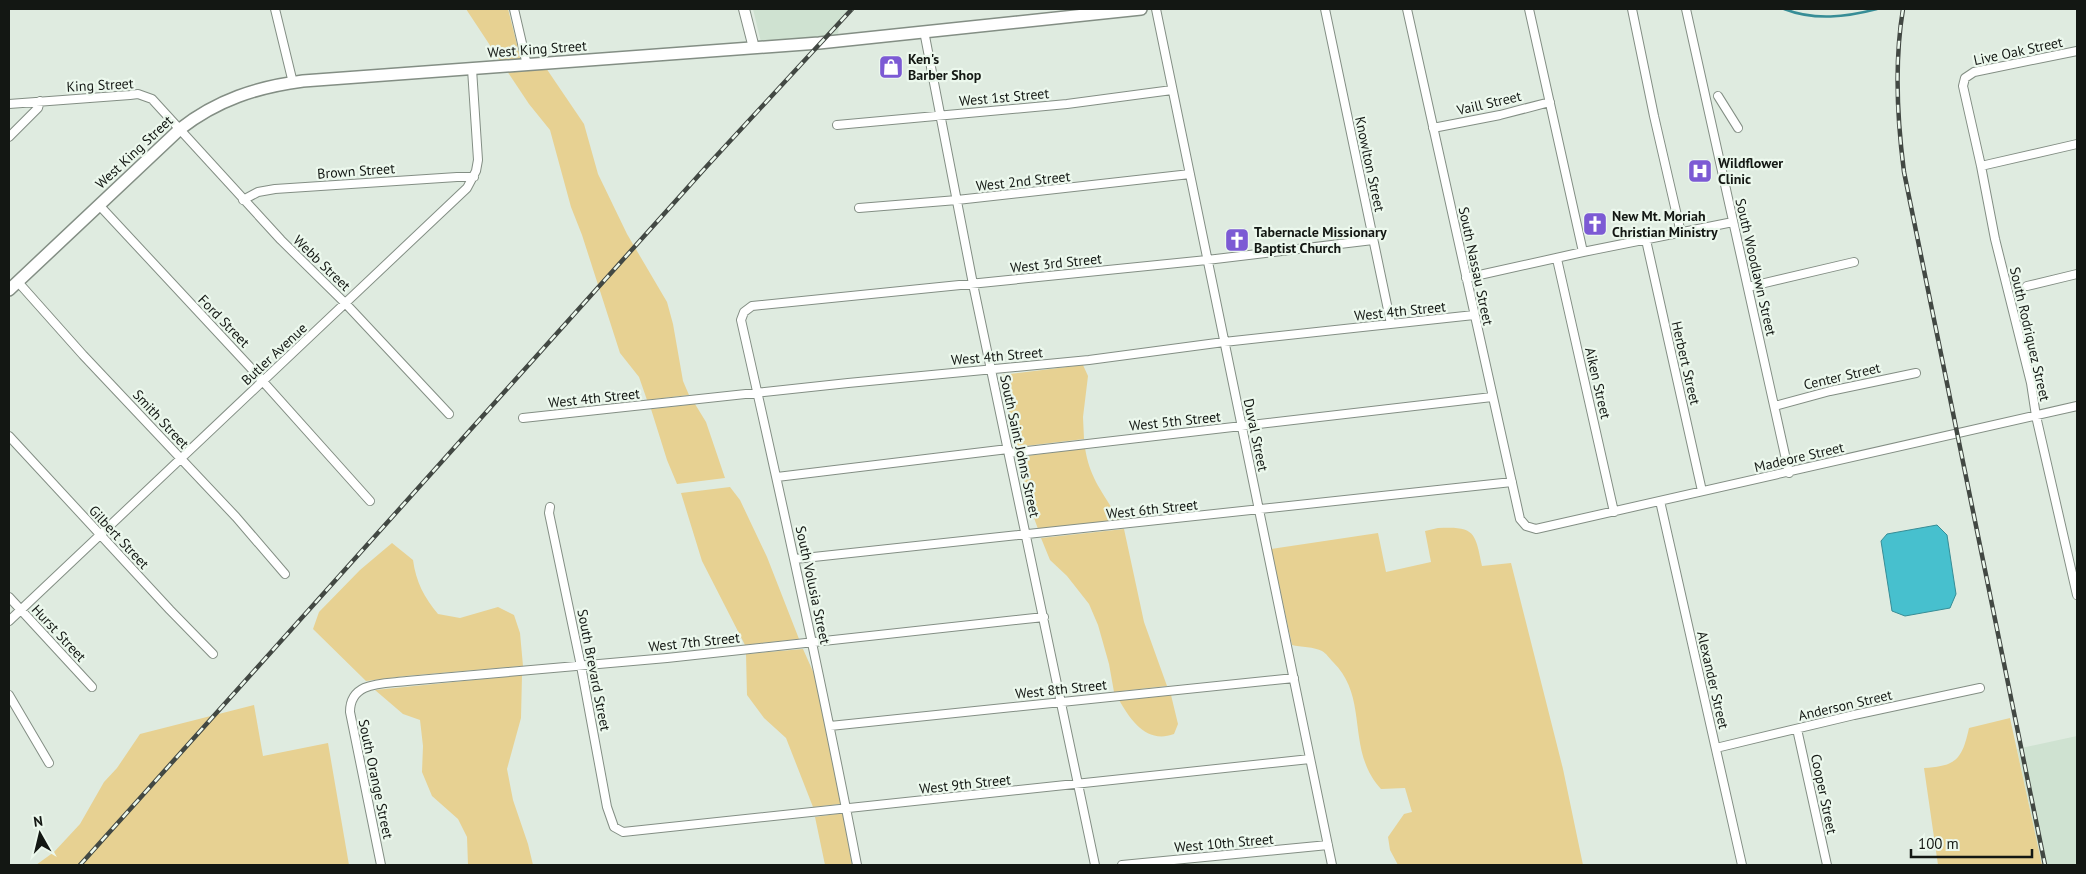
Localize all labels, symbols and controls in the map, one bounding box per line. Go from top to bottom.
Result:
street label: Live Oak Street [1972,33,2064,69]
street label: West King Street [487,37,587,61]
place label: Ken's Barber Shop [908,50,982,84]
shop icon: Ken's Barber Shop [878,54,904,80]
street label: King Street [66,74,134,96]
street label: West 1st Street [958,84,1050,110]
street label: Vaill Street [1454,87,1523,119]
street label: West King Street [91,111,177,193]
street label: Knowlton Street [1351,115,1389,213]
place label: Wildflower Clinic [1718,154,1783,188]
hospital icon: Wildflower Clinic [1687,158,1713,184]
street label: Brown Street [317,159,396,183]
street label: West 2nd Street [975,167,1071,195]
street label: South Woodlawn Street [1731,197,1781,338]
street label: South Nassau Street [1455,205,1497,327]
place label: New Mt. Moriah Christian Ministry [1612,207,1718,241]
church icon: New Mt. Moriah Christian Ministry [1582,211,1608,237]
place label: Tabernacle Missionary Baptist Church [1254,223,1387,257]
church icon: Tabernacle Missionary Baptist Church [1224,227,1250,253]
street label: Webb Street [290,231,355,295]
street label: West 3rd Street [1009,249,1103,277]
street label: South Rodriquez Street [2006,265,2054,403]
street label: Ford Street [194,291,254,351]
street label: West 4th Street [1353,297,1447,325]
street label: Butler Avenue [237,319,311,389]
street label: Herbert Street [1668,319,1704,407]
street label: West 4th Street [950,343,1044,369]
street label: Aiken Street [1581,346,1615,421]
street label: Center Street [1802,358,1882,394]
street label: South Saint Johns Street [996,373,1044,519]
street label: West 4th Street [547,384,641,412]
street label: Smith Street [129,386,193,453]
street label: Duval Street [1240,397,1273,473]
street label: West 5th Street [1128,407,1222,435]
street label: Madeore Street [1752,438,1846,476]
street label: West 6th Street [1105,495,1199,523]
street label: Gilbert Street [85,501,153,573]
street label: South Volusia Street [792,524,834,646]
street label: Hurst Street [28,601,90,666]
street label: South Brevard Street [573,607,615,733]
street label: West 7th Street [647,628,741,656]
street label: Alexander Street [1693,629,1733,731]
street label: West 8th Street [1014,675,1108,703]
street label: Anderson Street [1796,685,1894,725]
street label: South Orange Street [355,718,398,841]
street label: Cooper Street [1807,752,1841,836]
street label: West 9th Street [918,770,1012,798]
north arrow [15,809,65,859]
text: N [32,812,44,831]
scale bar [1911,826,2032,858]
street label: West 10th Street [1174,830,1275,856]
text: 100 m [1918,834,1959,853]

